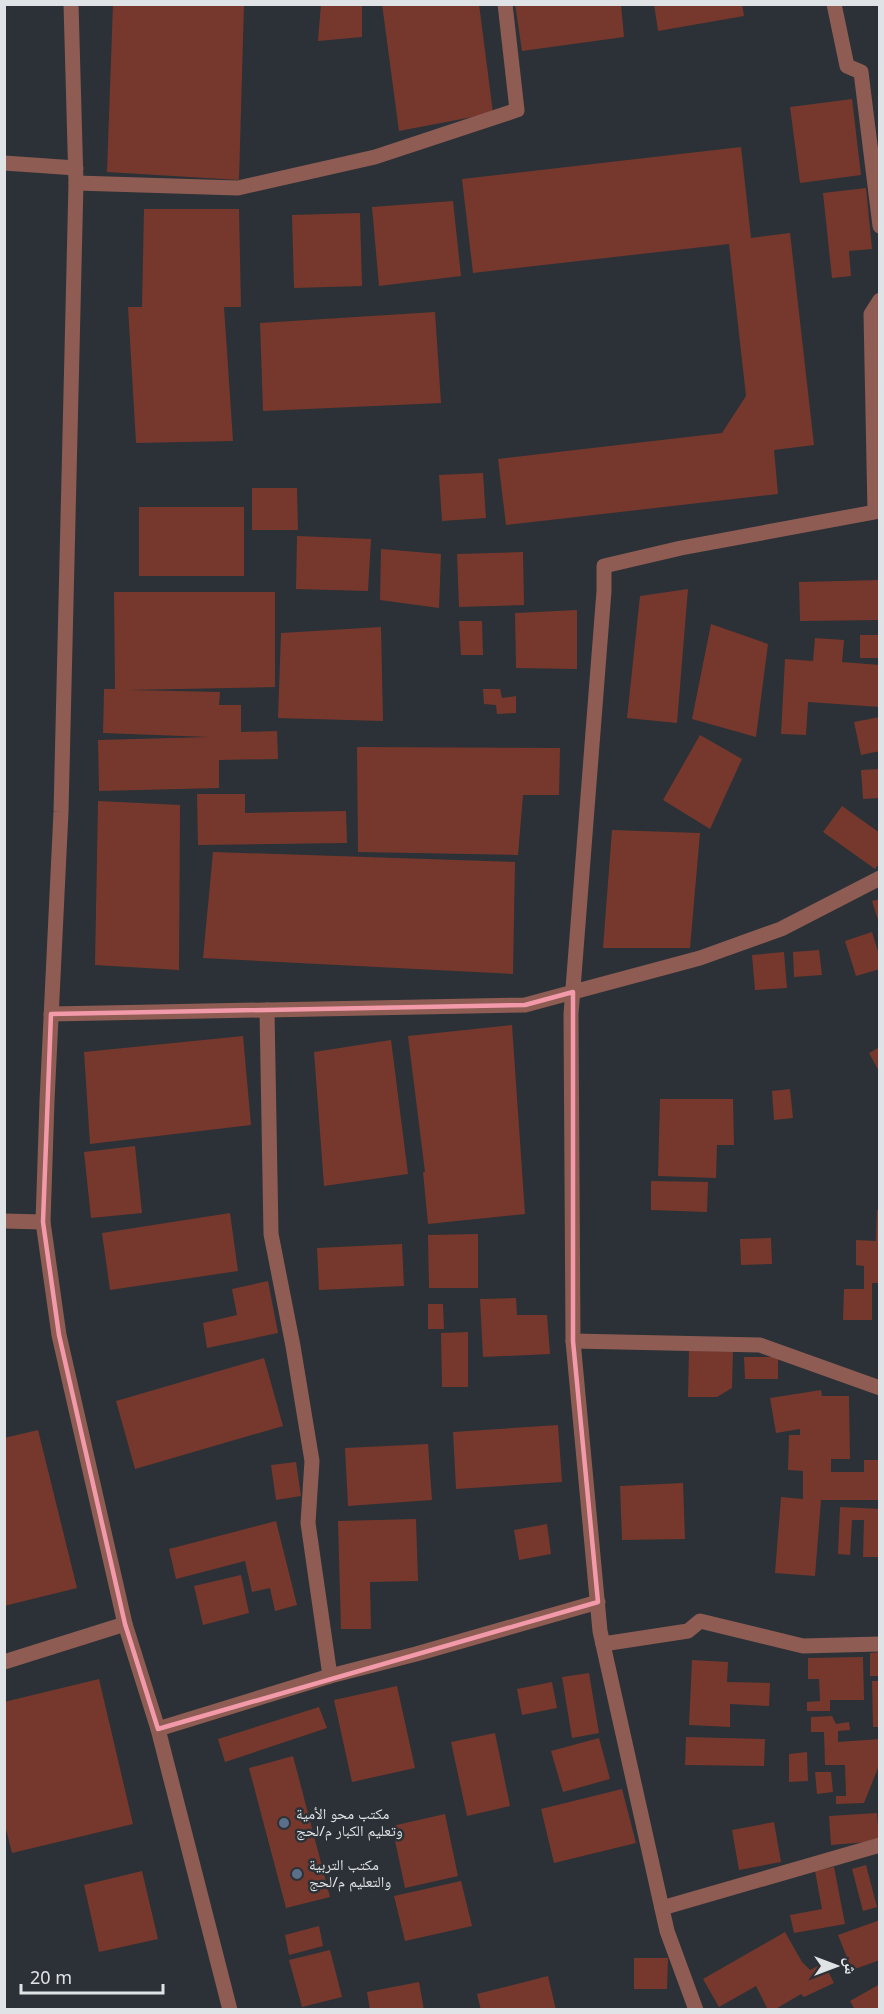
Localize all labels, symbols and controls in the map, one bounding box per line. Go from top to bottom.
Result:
place label: مكتب محو الأمية وتعليم الكبار م/لحج [296,1803,403,1841]
marker: مكتب محو الأمية وتعليم الكبار م/لحج [277,1816,291,1830]
place label: مكتب التربية والتعليم م/لحج [309,1854,391,1892]
marker: مكتب التربية والتعليم م/لحج [290,1867,304,1881]
north arrow [806,1936,866,1996]
scale bar [21,1957,164,1995]
text: ش [840,1958,862,1975]
text: 20 m [30,1965,72,1989]

